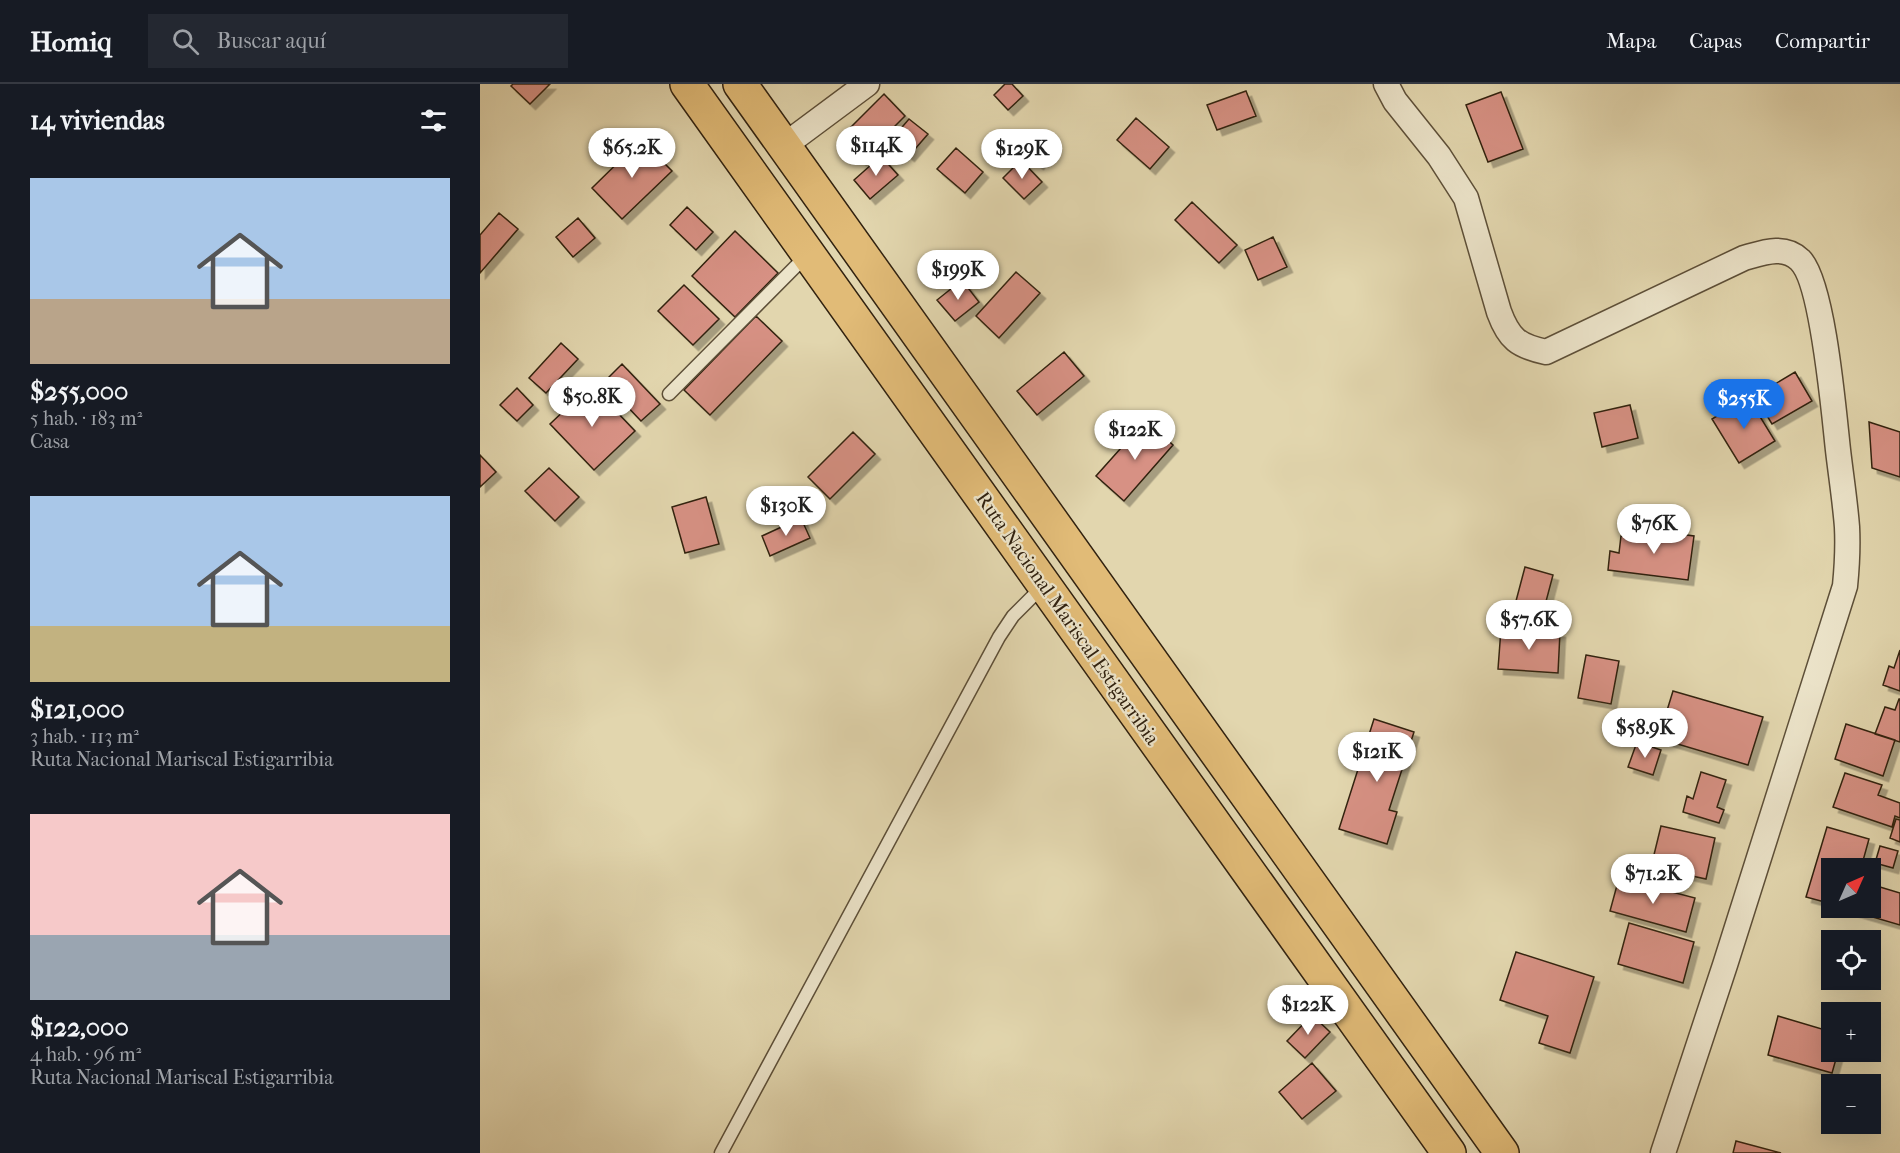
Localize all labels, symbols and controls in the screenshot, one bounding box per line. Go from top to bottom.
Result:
search box [148,14,568,68]
text: Homiq [30,25,112,58]
icon: search [169,25,202,58]
text: Buscar aquí [217,28,326,54]
text: Mapa [1606,29,1656,53]
text: Capas [1689,29,1742,53]
text: Compartir [1775,29,1870,53]
icon: filters [417,104,450,137]
text: 14 viviendas [30,105,165,136]
pin: $114K [834,126,918,177]
pin: $65.2K [583,128,681,179]
pin: $129K [980,129,1064,180]
text: $114K [850,134,902,157]
text: $65.2K [602,136,662,159]
text: $129K [995,137,1049,160]
icon: home [186,217,294,325]
pin: $199K [916,250,1000,301]
text: $199K [931,258,985,281]
text: $255,000 [30,376,128,407]
pin: $50.8K [543,377,641,428]
pin: $255K [1702,379,1786,430]
text: $50.8K [562,385,622,408]
text: $255K [1717,387,1771,410]
text: 5 hab. · 183 m² [30,407,142,430]
pin: $122K [1093,410,1177,461]
text: $122K [1108,418,1162,441]
text: Casa [30,430,69,453]
pin: $130K [744,486,828,537]
street label: Ruta Nacional Mariscal Estigarribia [971,487,1164,750]
text: $130K [760,494,812,517]
pin: $76K [1618,504,1690,555]
text: $76K [1631,512,1677,535]
icon: home [186,535,294,643]
pin: $57.6K [1480,600,1578,651]
text: $57.6K [1500,608,1558,631]
text: $121,000 [30,694,125,725]
pin: $58.9K [1596,708,1694,759]
text: $58.9K [1616,716,1674,739]
text: 3 hab. · 113 m² [30,725,139,748]
pin: $121K [1335,732,1419,783]
text: $121K [1352,740,1402,763]
text: Ruta Nacional Mariscal Estigarribia [30,748,333,771]
icon: home [186,853,294,961]
pin: $71.2K [1604,854,1702,905]
north arrow [1821,858,1881,918]
map controls [1821,858,1881,1134]
text: $71.2K [1625,862,1681,885]
button: locate [1821,930,1881,990]
pin: $122K [1266,985,1350,1036]
text: $122K [1281,993,1335,1016]
button: + [1821,1002,1881,1062]
text: $122,000 [30,1012,129,1043]
text: 4 hab. · 96 m² [30,1043,141,1066]
text: Ruta Nacional Mariscal Estigarribia [30,1066,333,1089]
button: − [1821,1074,1881,1134]

